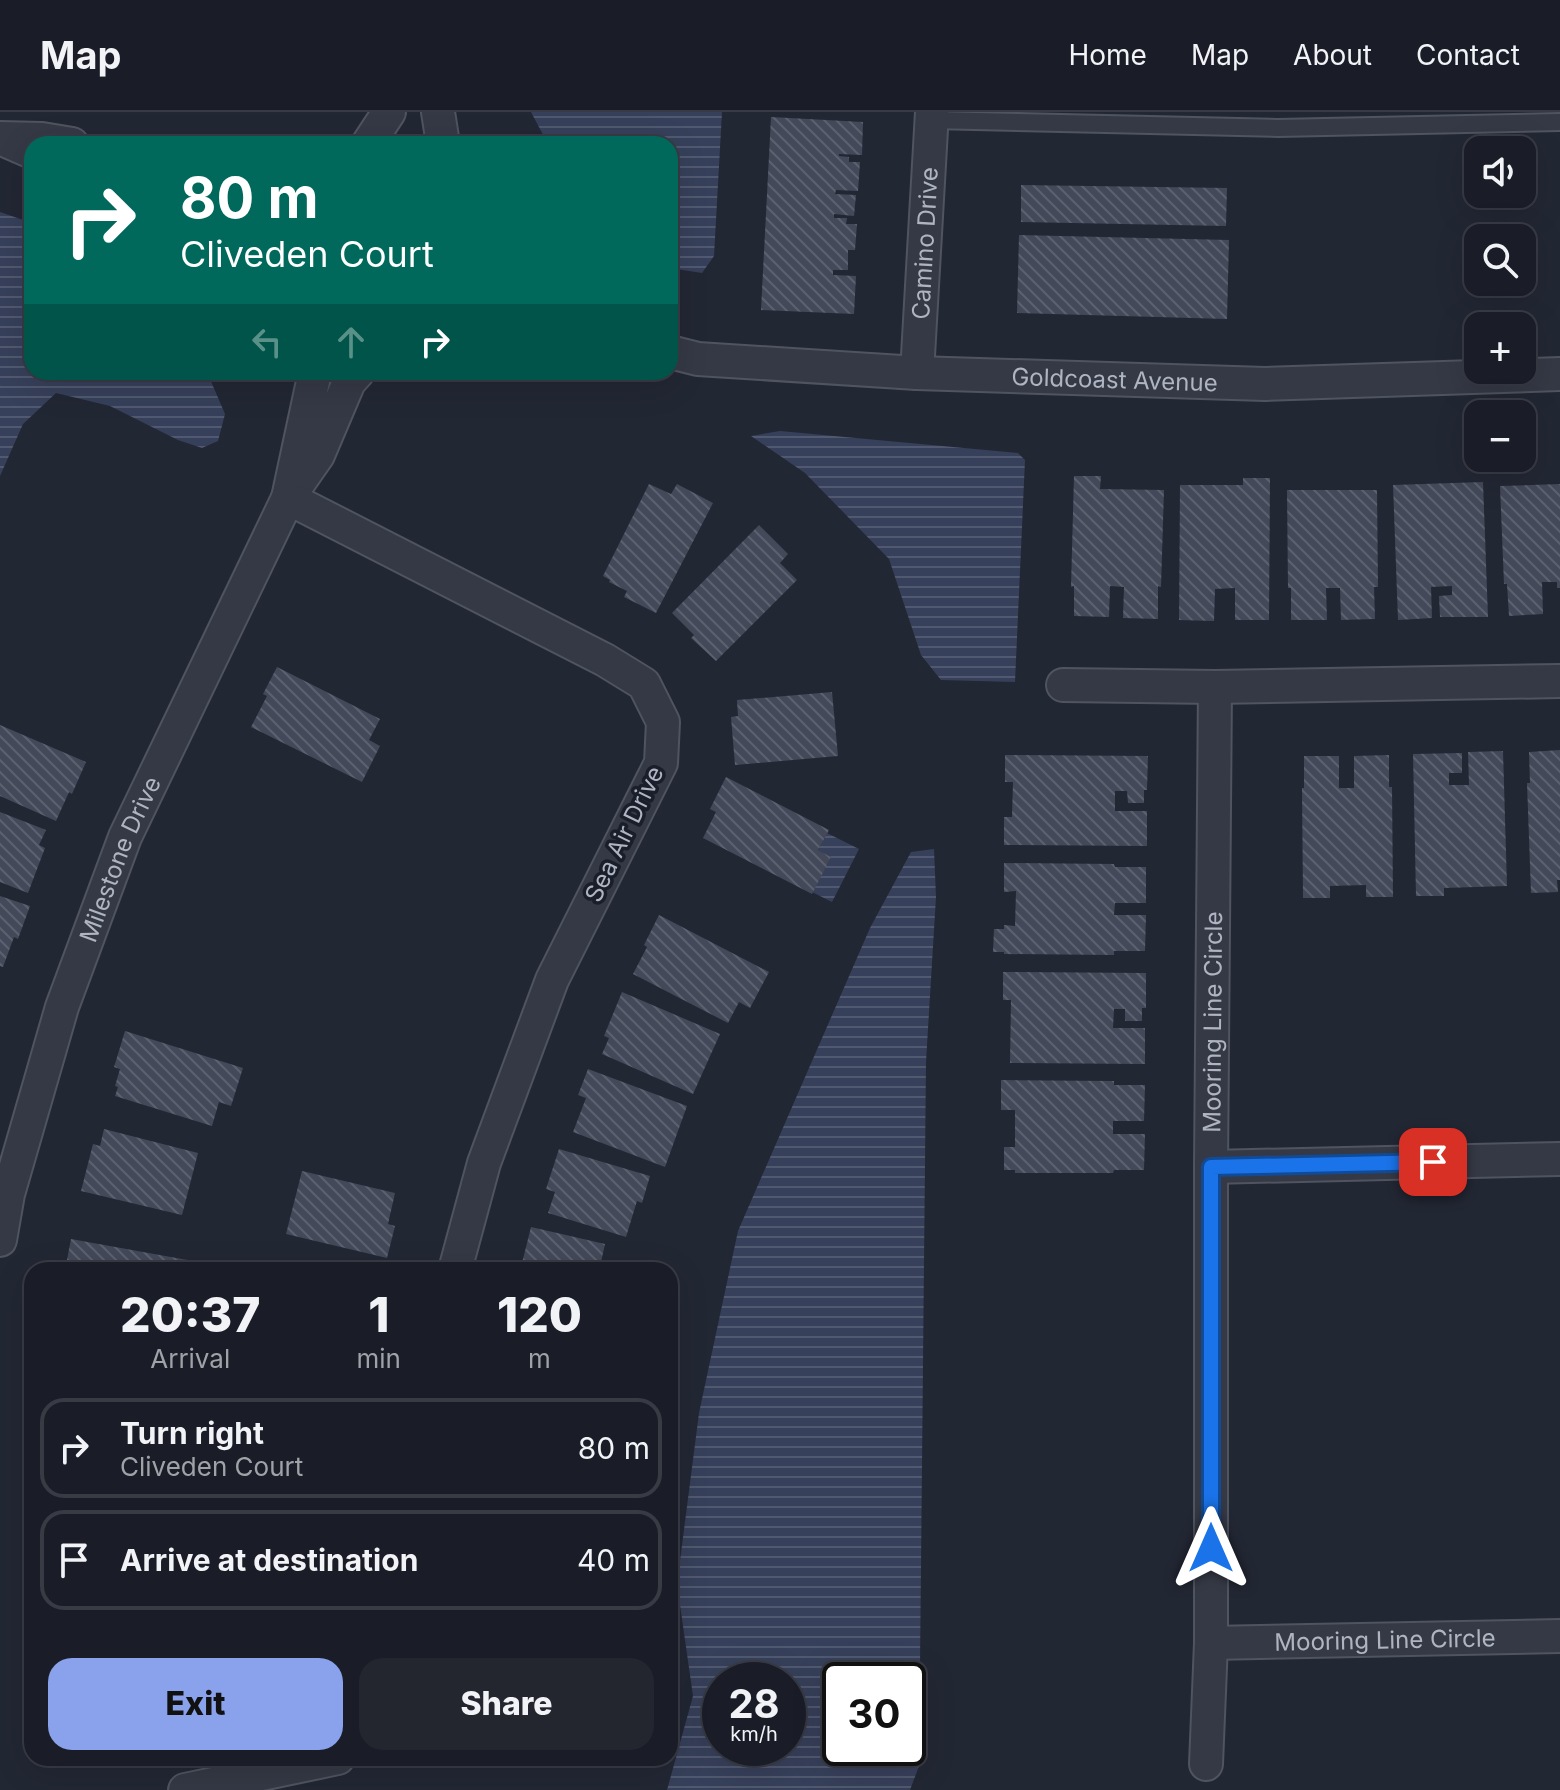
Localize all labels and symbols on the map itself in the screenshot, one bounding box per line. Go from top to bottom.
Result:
street label: Camino Drive [906,166,943,320]
street label: Goldcoast Avenue [1011,361,1218,397]
street label: Sea Air Drive [579,761,669,907]
street label: Milestone Drive [73,772,167,946]
street label: Mooring Line Circle [1197,911,1228,1133]
pin [1399,1128,1467,1196]
position arrow [1169,1506,1253,1590]
street label: Mooring Line Circle [1274,1623,1496,1656]
speed limit sign: 30 [822,1662,926,1766]

